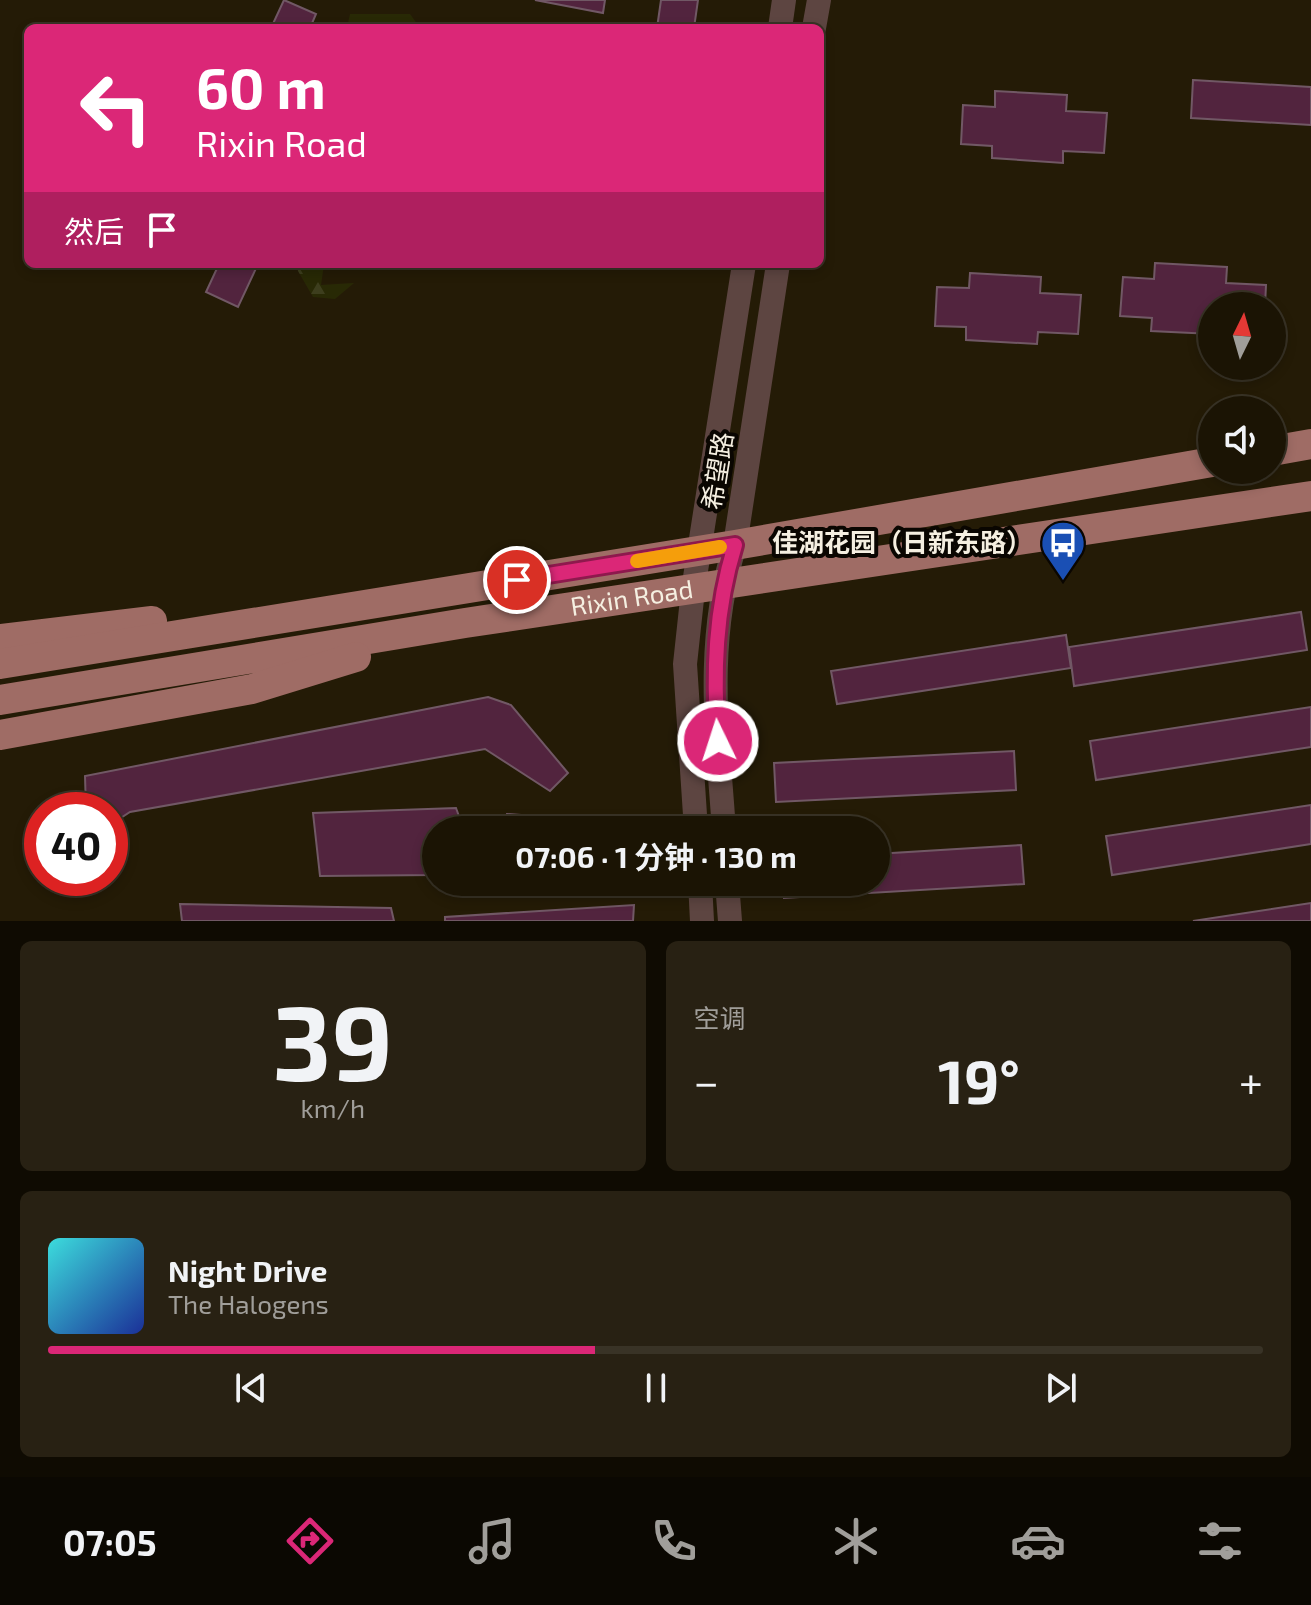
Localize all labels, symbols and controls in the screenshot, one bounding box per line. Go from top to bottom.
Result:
text: 60 m [196,53,326,120]
icon: left [64,56,168,160]
text: Rixin Road [196,121,367,164]
icon: arrive [140,208,184,252]
text: 然后 [64,213,124,249]
north arrow [1198,292,1286,380]
map controls [1198,292,1286,484]
button: sound [1198,396,1286,484]
street label: 希望路 [695,430,738,512]
bus stop icon: 佳湖花园（日新东路） [1039,519,1087,582]
place label: 佳湖花园（日新东路） [772,526,1032,557]
pin [483,546,551,614]
icon: arrive [495,558,539,602]
street label: Rixin Road [568,572,695,621]
position arrow [676,699,760,783]
speed limit sign: 40 [24,792,128,896]
text: 07:06 · 1 分钟 · 130 m [515,838,797,874]
text: 39 [273,977,393,1102]
text: 空调 [694,1002,746,1033]
text: 19° [938,1044,1020,1116]
text: − [694,1054,719,1107]
text: + [1239,1054,1263,1107]
text: km/h [300,1092,365,1123]
text: Night Drive [168,1252,327,1288]
text: The Halogens [168,1288,329,1319]
icon: previous [229,1366,273,1410]
icon: pause [634,1366,678,1410]
icon: next [1039,1366,1083,1410]
icon: directions [282,1513,338,1569]
icon: music [464,1513,520,1569]
icon: phone [646,1513,702,1569]
icon: climate [828,1513,884,1569]
icon: car [1010,1513,1066,1569]
icon: filters [1192,1513,1248,1569]
text: 07:05 [63,1520,157,1563]

